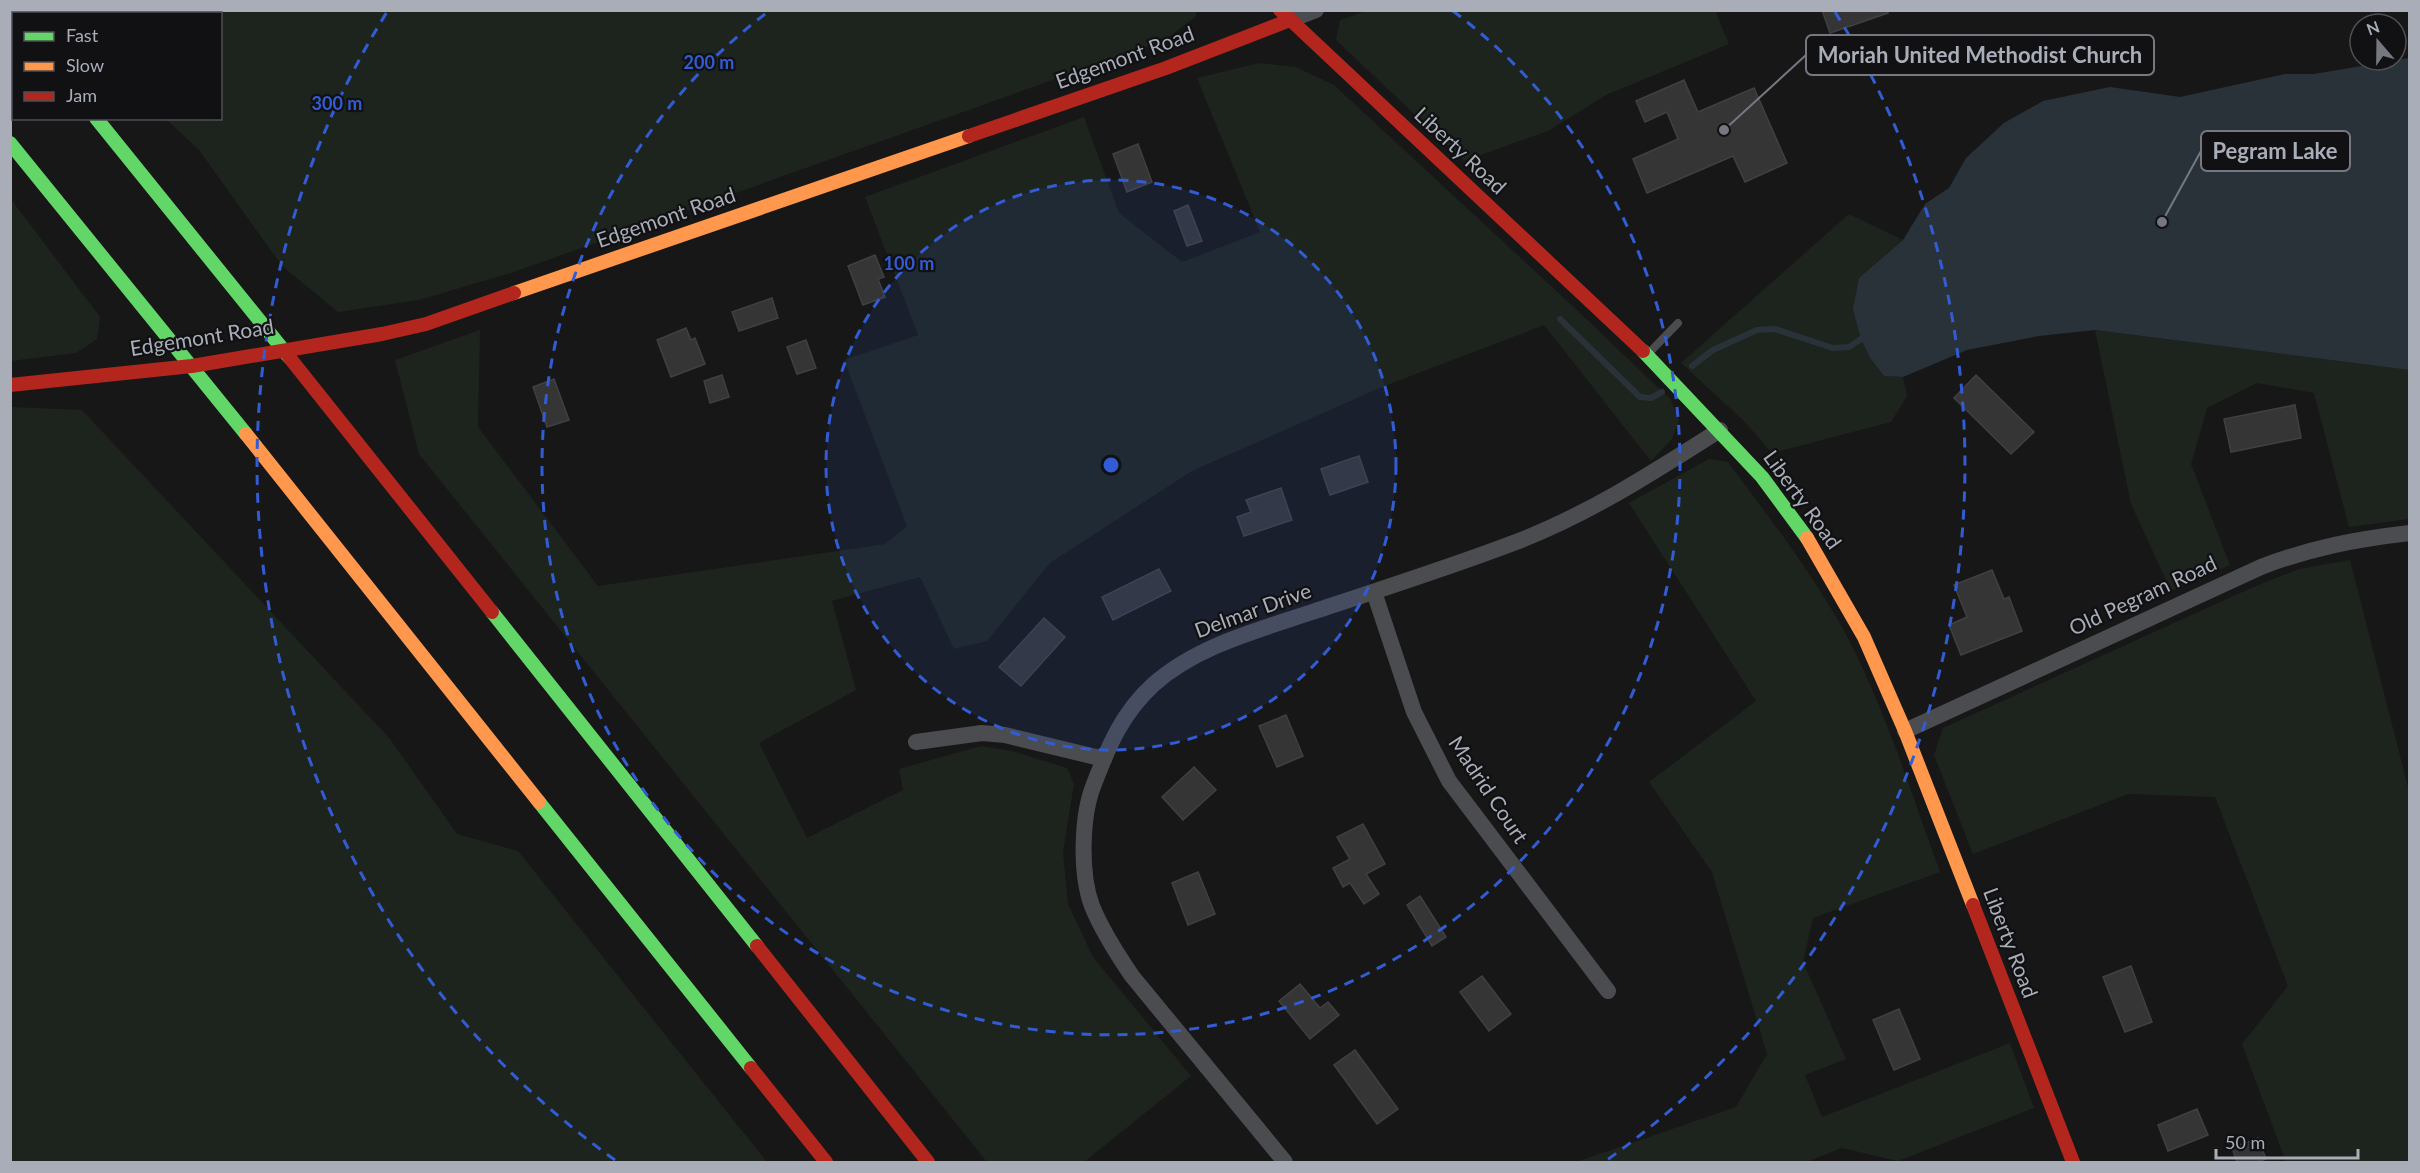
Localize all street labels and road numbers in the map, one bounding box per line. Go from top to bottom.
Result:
street label: Edgemont Road [1052,20,1197,93]
street label: Liberty Road [1410,101,1512,199]
street label: Edgemont Road [593,181,738,252]
street label: Edgemont Road [128,313,276,360]
street label: Liberty Road [1759,445,1847,553]
street label: Old Pegram Road [2065,550,2220,640]
street label: Delmar Drive [1191,577,1314,642]
street label: Madrid Court [1444,731,1534,848]
street label: Liberty Road [1979,884,2044,1001]

